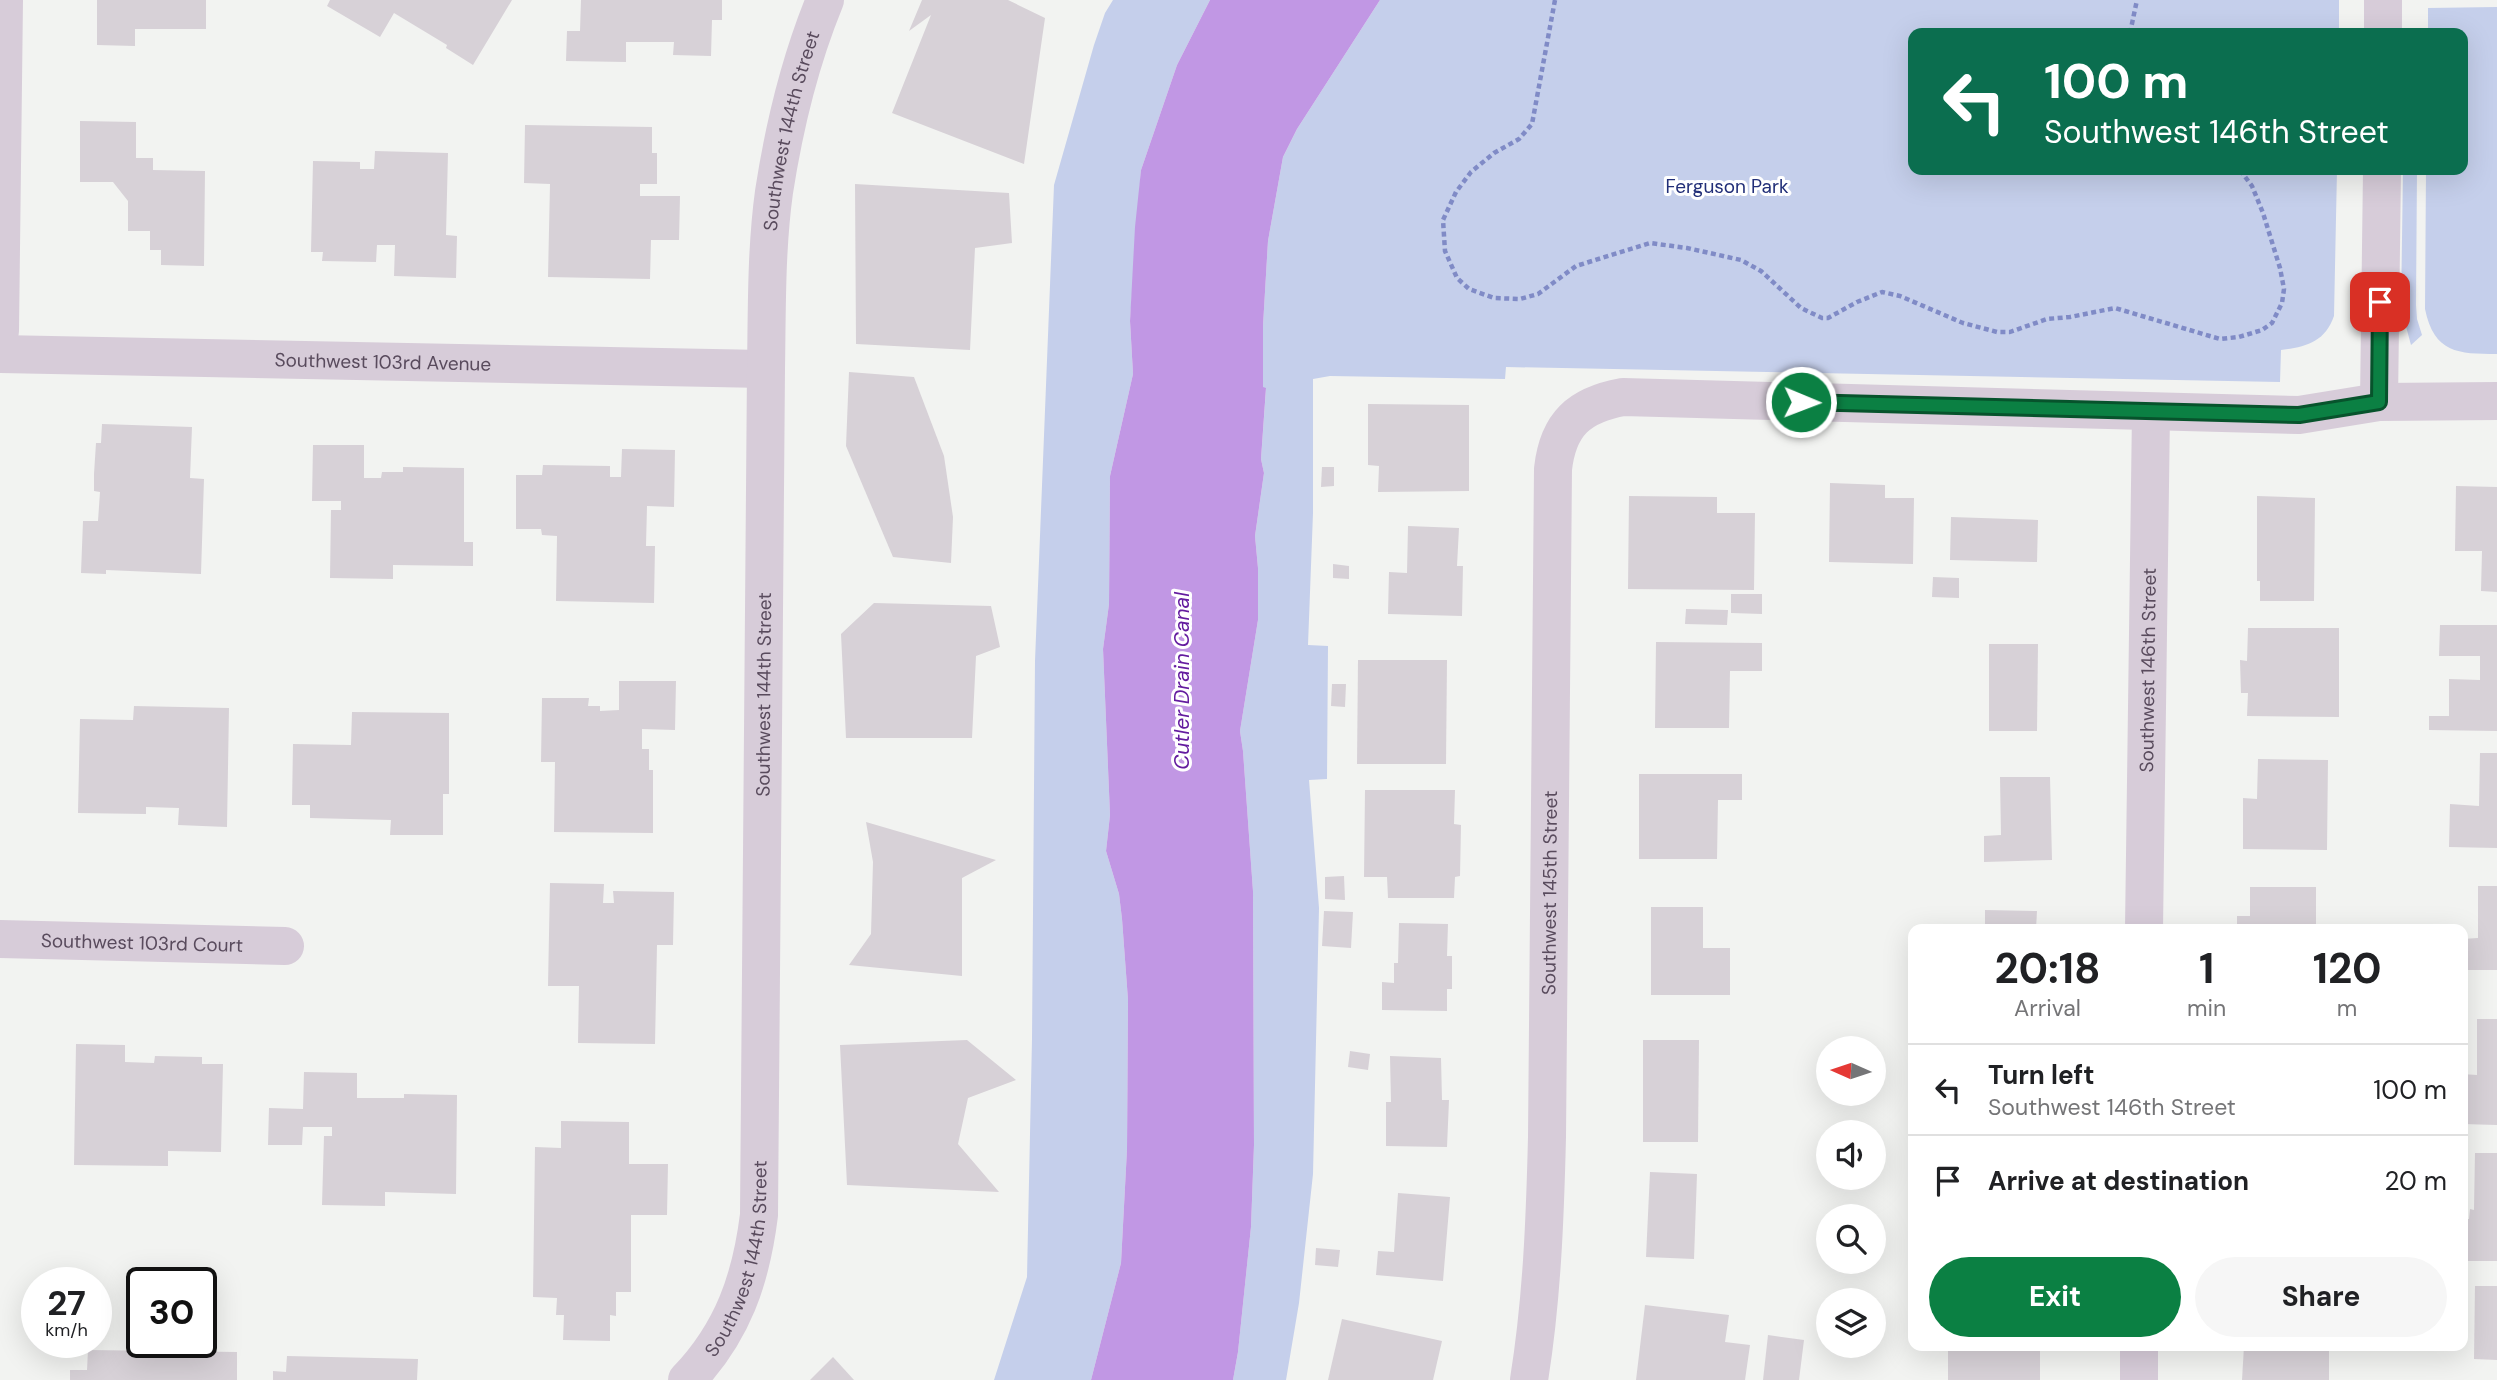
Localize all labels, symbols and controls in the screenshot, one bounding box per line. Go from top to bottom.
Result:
street label: Southwest 144th Street [757,27,825,232]
text: 100 m [2044,49,2188,113]
icon: left [1929,56,2020,147]
text: Southwest 146th Street [2044,111,2389,153]
park label: Ferguson Park [1665,174,1789,199]
pin [2350,272,2410,332]
icon: arrive [2361,283,2399,321]
street label: Southwest 103rd Avenue [274,347,491,376]
position arrow [1764,365,1838,439]
street label: Southwest 146th Street [2134,567,2161,773]
street label: Southwest 144th Street [750,592,777,797]
water label: Cutler Drain Canal [1168,592,1196,770]
street label: Southwest 145th Street [1536,790,1563,995]
street label: Southwest 103rd Court [41,928,243,957]
text: 20:18 [1994,941,2101,996]
text: 1 [2199,941,2214,996]
text: 120 [2313,941,2382,996]
text: Arrival [2014,993,2081,1023]
text: min [2187,993,2226,1023]
text: m [2337,993,2357,1023]
north arrow [1816,1036,1886,1106]
map controls [1816,1036,1886,1358]
text: Turn left [1988,1058,2095,1092]
icon: left [1929,1071,1967,1109]
text: 100 m [2373,1073,2447,1107]
text: Southwest 146th Street [1988,1092,2236,1122]
button: sound [1816,1120,1886,1190]
street label: Southwest 144th Street [699,1160,772,1361]
icon: arrive [1929,1162,1967,1200]
text: Arrive at destination [1988,1164,2249,1198]
text: 20 m [2384,1164,2447,1198]
button: search [1816,1204,1886,1274]
button: Exit [1929,1257,2181,1337]
button: Share [2195,1257,2447,1337]
speed limit sign: 30 [126,1267,217,1358]
text: 27 [47,1280,86,1326]
button: layers [1816,1288,1886,1358]
text: km/h [45,1318,88,1342]

